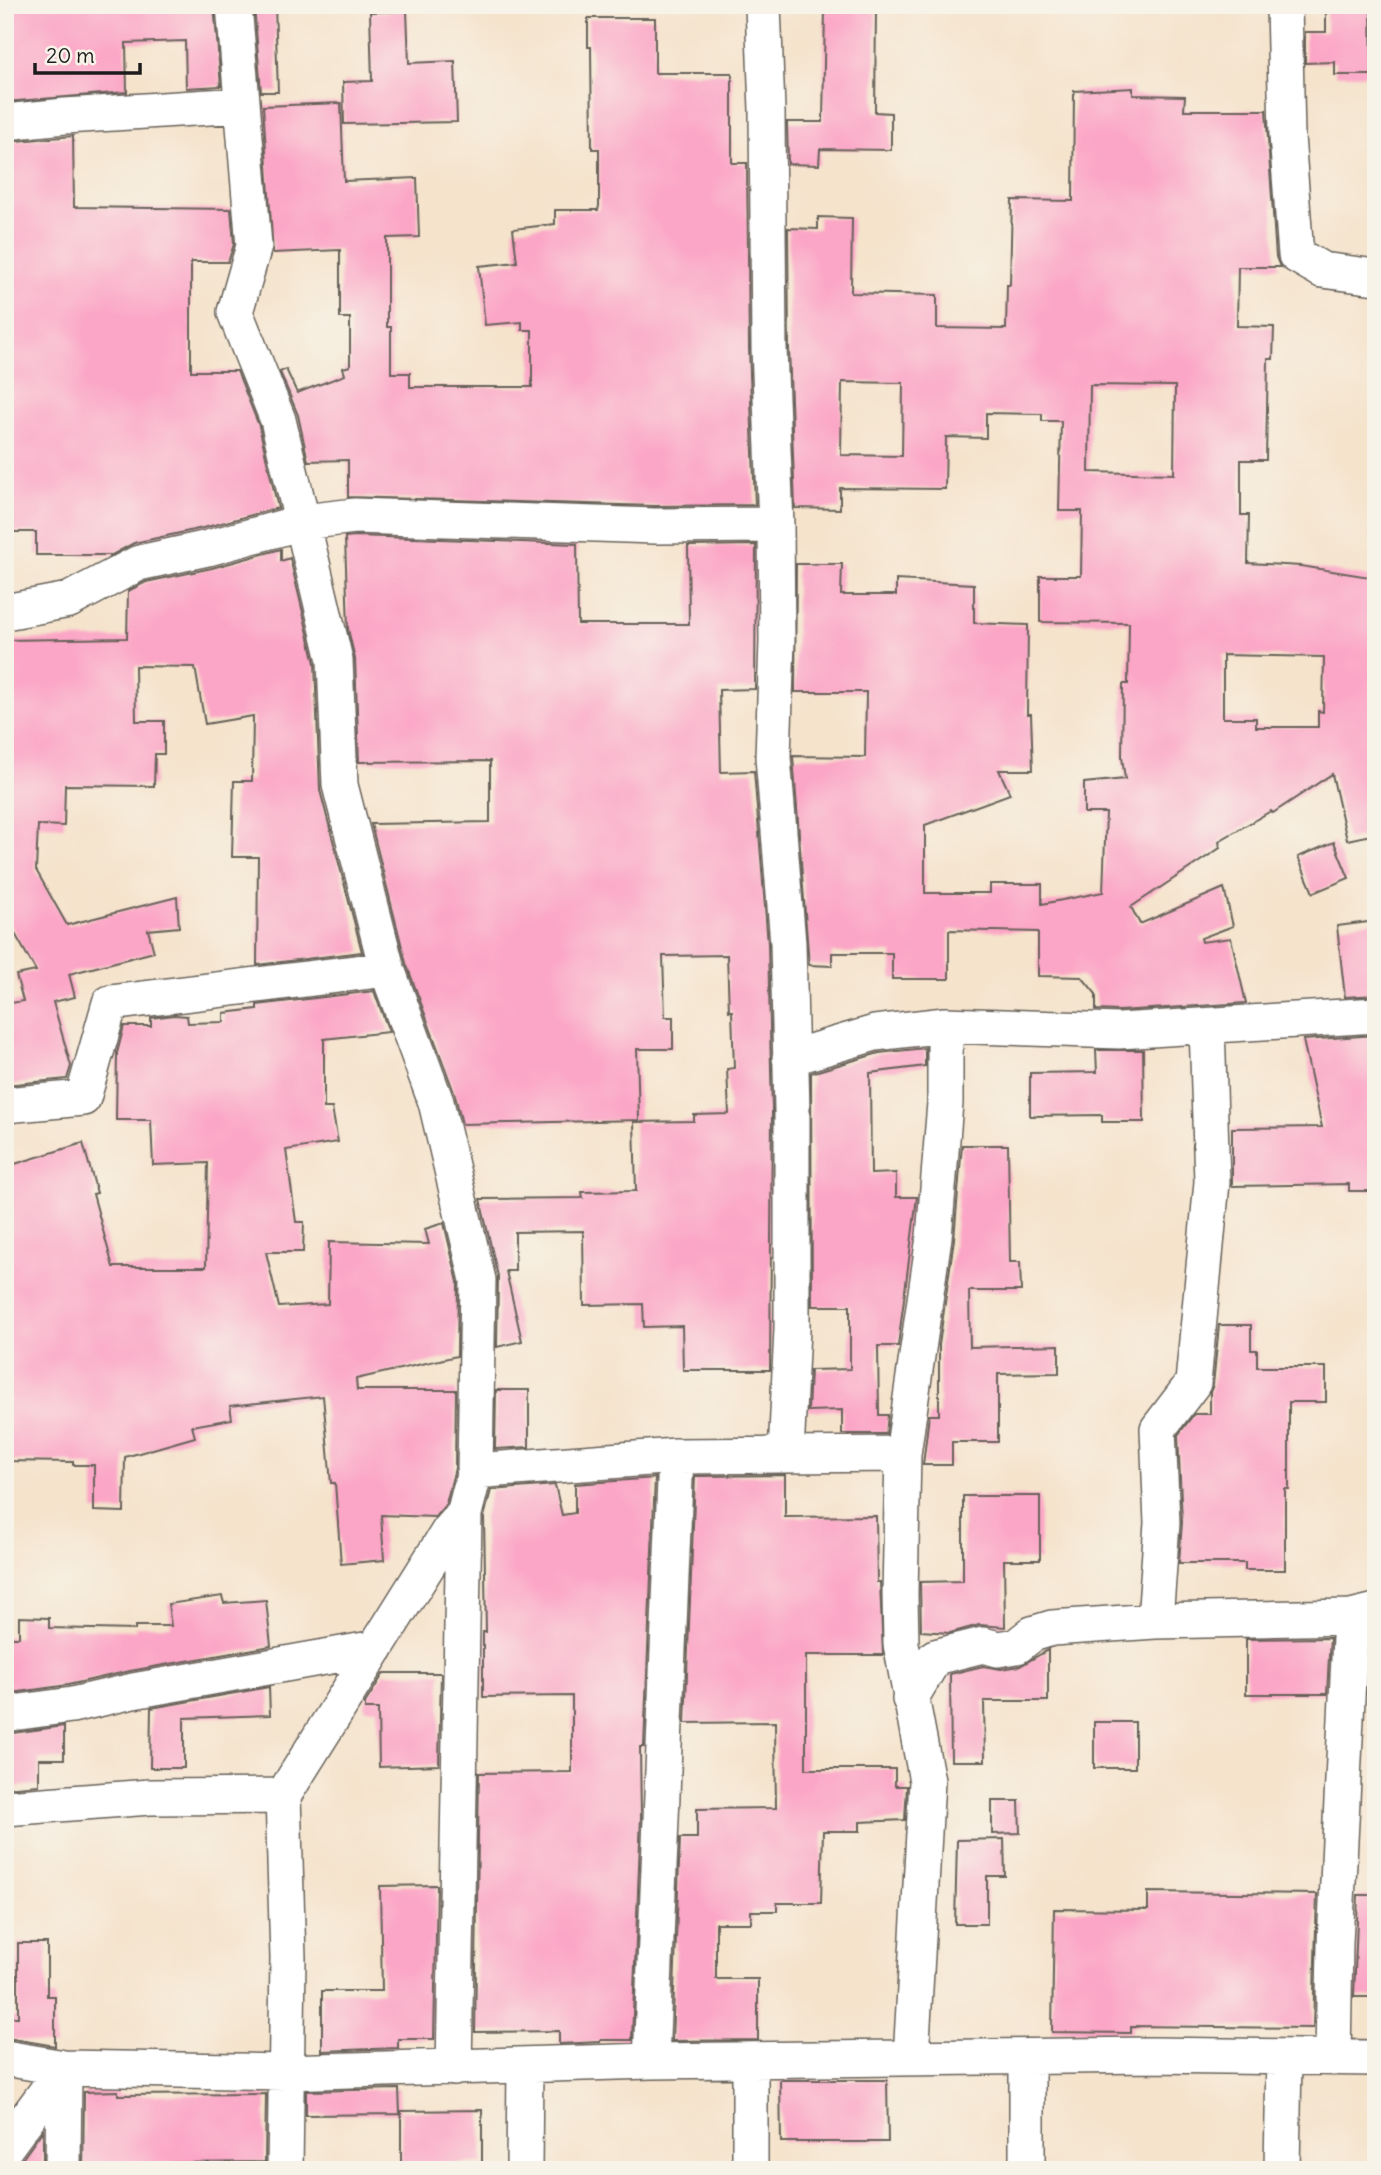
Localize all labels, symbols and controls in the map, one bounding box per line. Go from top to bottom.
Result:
scale bar [35,32,140,76]
text: 20 m [46,42,95,69]

